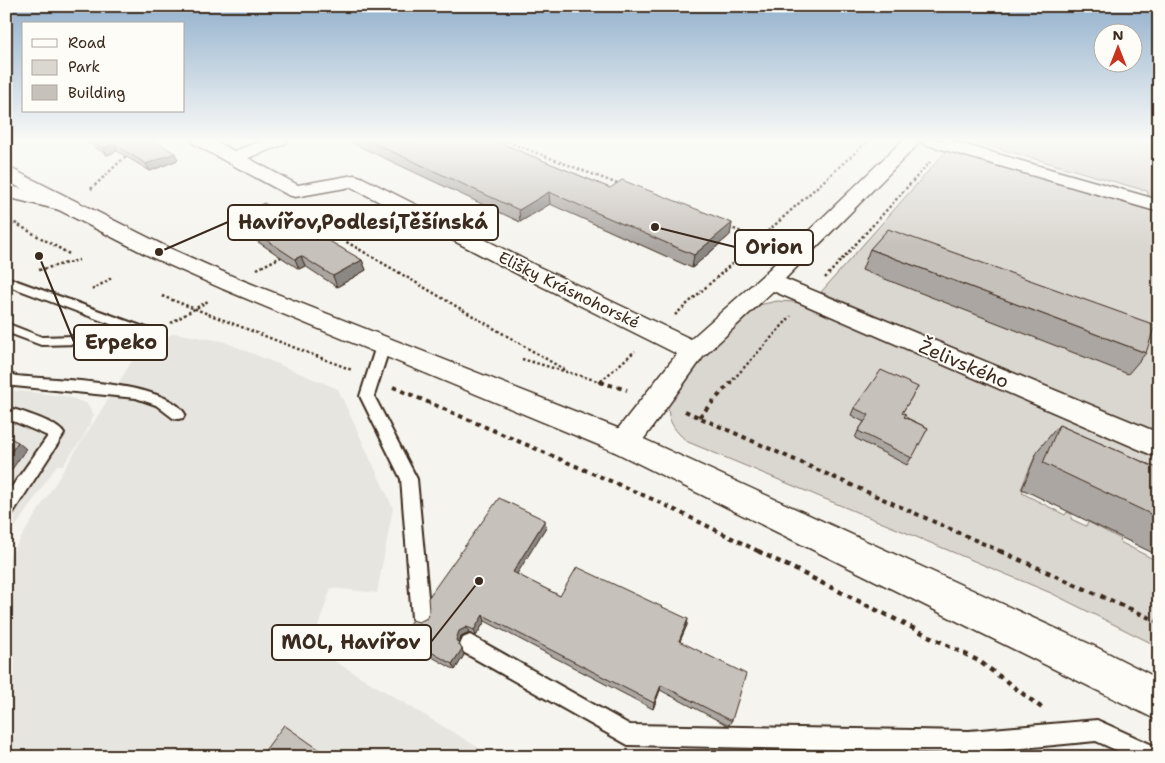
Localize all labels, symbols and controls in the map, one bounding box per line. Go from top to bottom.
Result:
legend [22,22,185,112]
north arrow [1092,22,1142,72]
text: N [1112,26,1124,44]
text: Road [68,33,106,53]
text: Park [68,57,100,77]
text: Building [68,83,125,103]
callout: Havířov,Podlesí,Těšínská [228,205,498,240]
text: Havířov,Podlesí,Těšínská [238,209,488,235]
callout: Orion [735,230,813,265]
text: Orion [745,234,803,260]
street label: Elišky Krásnohorské [495,247,643,333]
callout: Erpeko [74,325,167,360]
text: Erpeko [85,329,157,355]
street label: Želivského [915,333,1013,394]
callout: MOL, Havířov [272,625,431,660]
text: MOL, Havířov [281,629,421,655]

